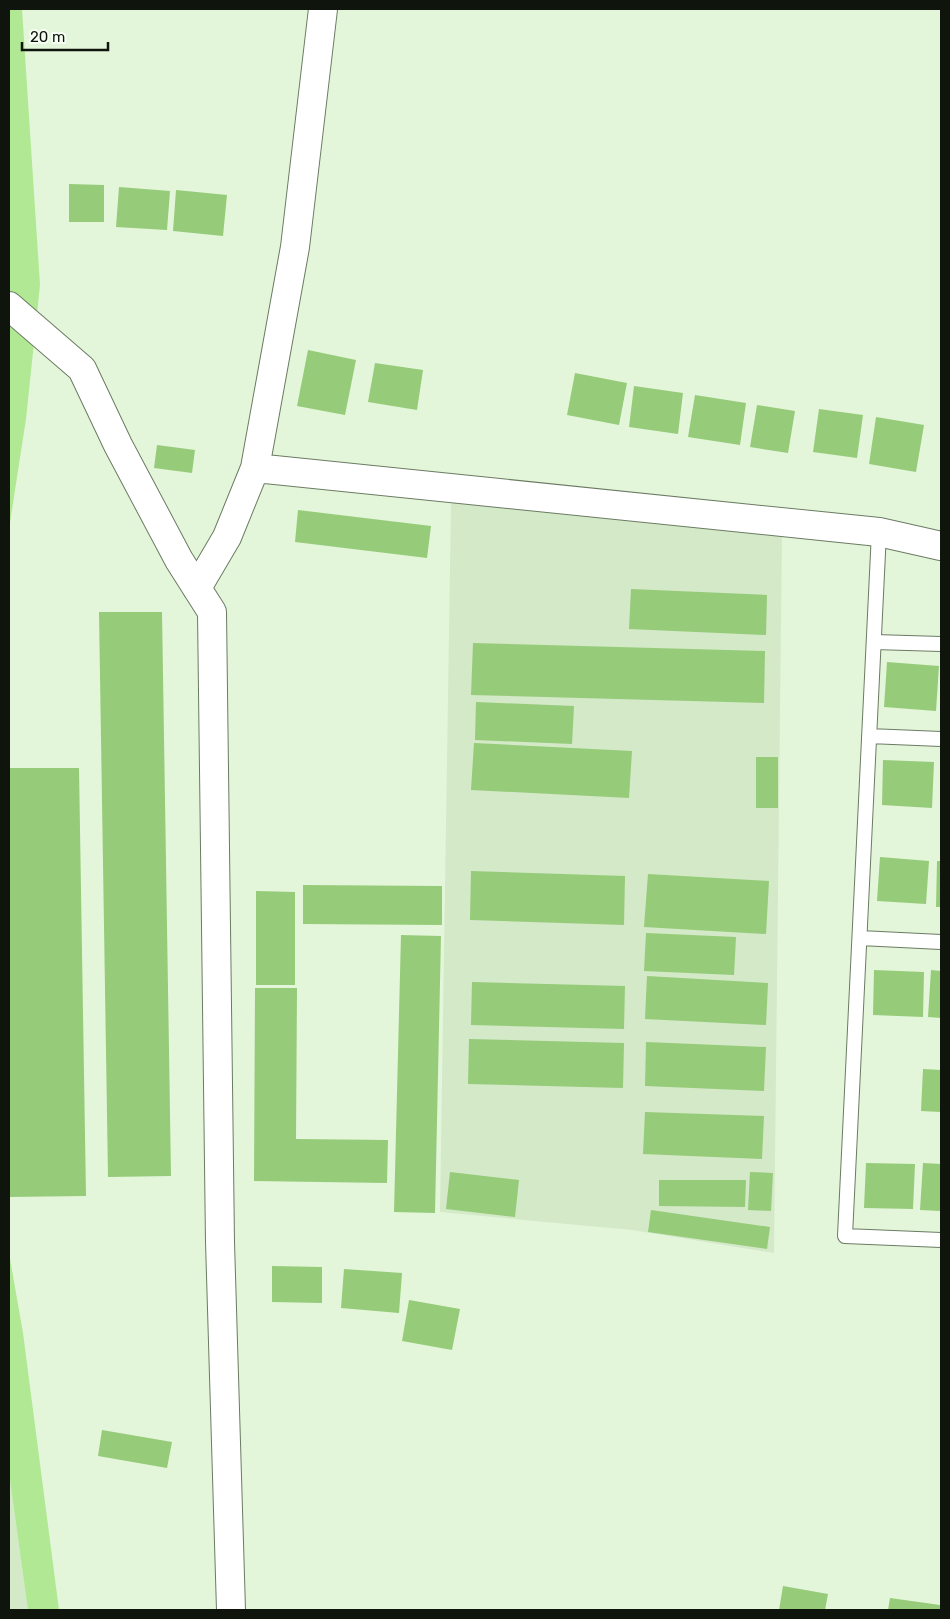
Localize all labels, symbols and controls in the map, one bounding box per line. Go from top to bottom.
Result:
scale bar [22,20,109,52]
text: 20 m [30,28,65,46]

